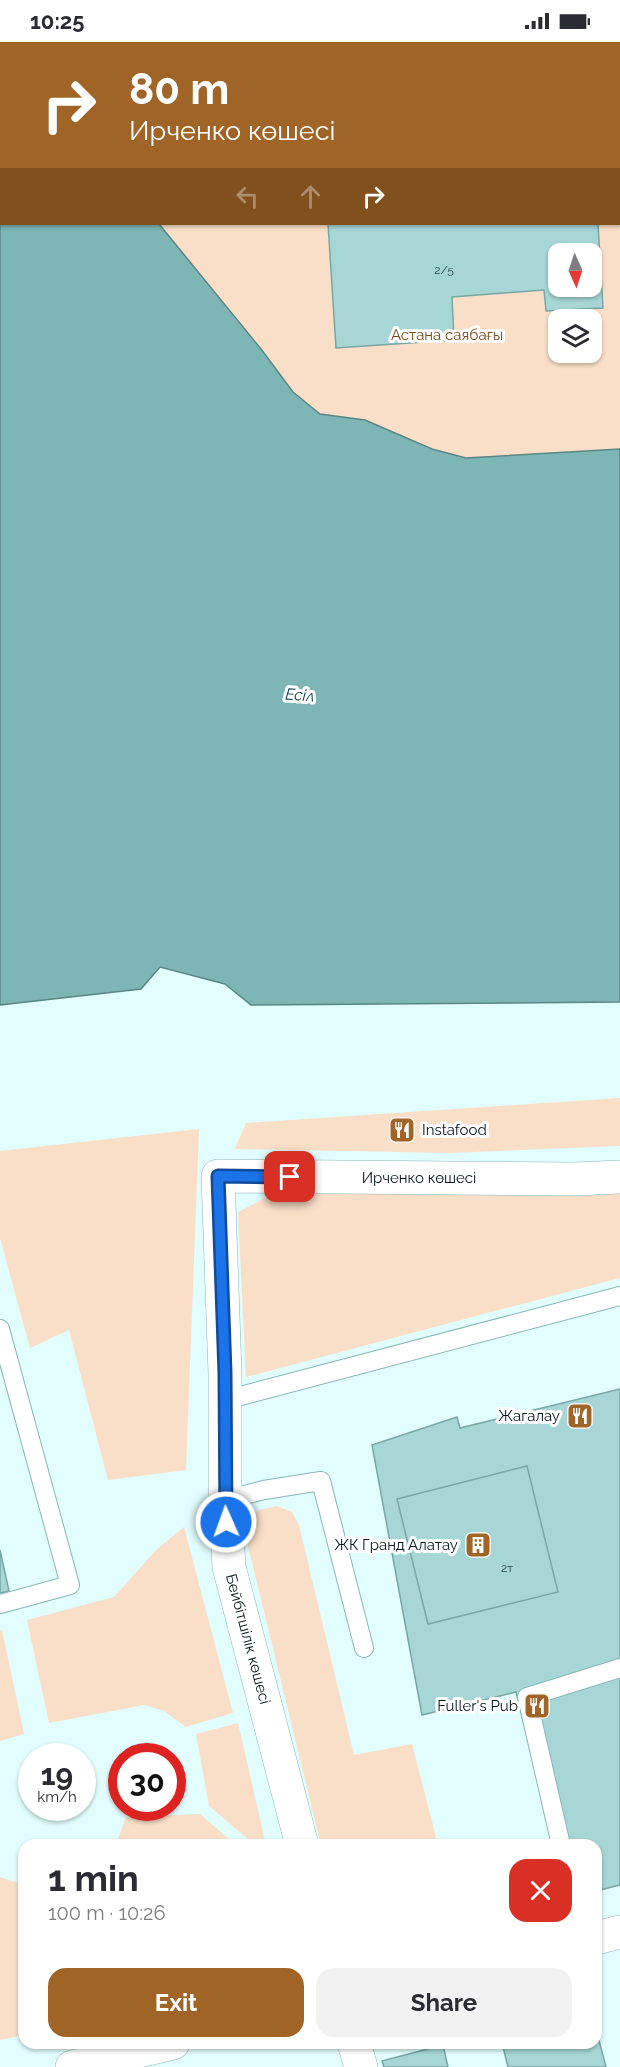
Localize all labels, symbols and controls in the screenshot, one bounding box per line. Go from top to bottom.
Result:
text: 10:25 [30,8,84,34]
text: 80 m [129,65,229,114]
icon: right [30,66,108,144]
text: Ирченко көшесі [129,115,335,146]
icon: left [231,180,264,213]
icon: ahead [294,180,327,213]
icon: right [357,180,390,213]
north arrow [548,243,602,297]
map controls [548,243,602,363]
house number: 2/5 [434,263,454,277]
button: layers [548,309,602,363]
park label: Астана саябағы [391,326,503,344]
water label: Есіл [285,684,315,706]
restaurant icon: Instafood [387,1115,417,1145]
place label: Instafood [422,1121,487,1139]
pin [264,1151,315,1202]
icon: arrive [273,1160,306,1193]
street label: Ирченко көшесі [362,1169,476,1187]
restaurant icon: Жагалау [565,1401,595,1431]
place label: Жагалау [498,1407,560,1425]
position arrow [194,1490,258,1554]
building icon: ЖК Гранд Алатау [463,1530,493,1560]
place label: ЖК Гранд Алатау [334,1536,458,1554]
house number: 2т [501,1561,513,1575]
street label: Бейбітшілік көшесі [222,1572,274,1706]
restaurant icon: Fuller's Pub [522,1691,552,1721]
place label: Fuller's Pub [437,1697,518,1715]
speed limit sign: 30 [108,1743,186,1821]
text: 19 [41,1757,73,1792]
text: km/h [37,1788,77,1806]
text: 1 min [48,1857,139,1899]
button: close [509,1859,572,1922]
text: 100 m · 10:26 [48,1901,166,1925]
button: Exit [48,1968,304,2037]
button: Share [316,1968,572,2037]

